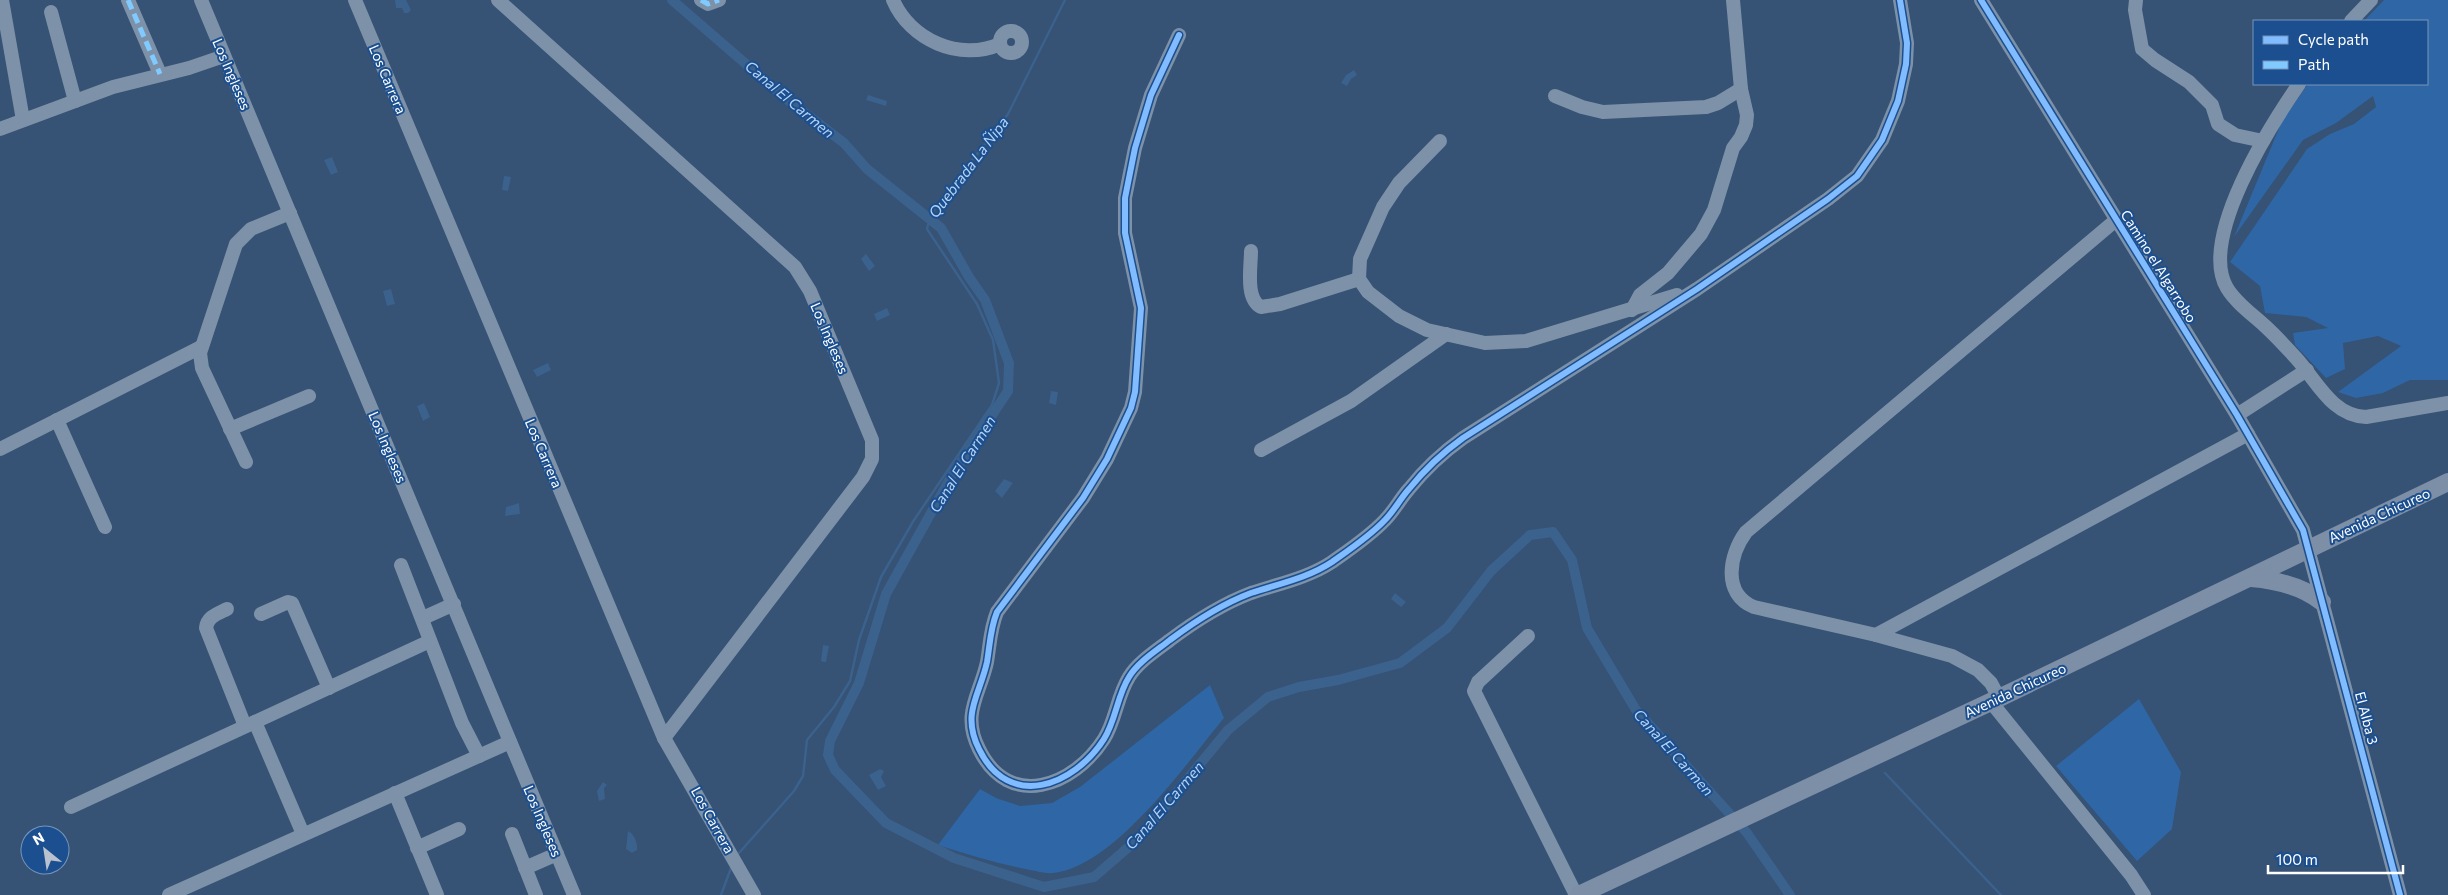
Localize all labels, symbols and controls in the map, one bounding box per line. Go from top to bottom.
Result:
legend [2253,20,2428,85]
text: Cycle path [2298,30,2369,48]
street label: Los Ingleses [209,36,255,112]
street label: Los Carrera [366,42,410,116]
text: Path [2298,55,2330,73]
water label: Canal El Carmen [742,57,838,141]
water label: Quebrada La Ñipa [924,113,1012,221]
street label: Camino el Algarrobo [2118,207,2200,325]
street label: Los Ingleses [807,300,853,376]
street label: Los Ingleses [365,409,411,485]
water label: Canal El Carmen [925,412,999,516]
street label: Los Carrera [522,416,566,490]
street label: Avenida Chicureo [2325,484,2433,546]
street label: Avenida Chicureo [1961,659,2069,721]
street label: El Alba 3 [2352,690,2382,746]
water label: Canal El Carmen [1630,705,1718,799]
water label: Canal El Carmen [1121,757,1207,853]
street label: Los Ingleses [520,783,566,859]
street label: Los Carrera [688,784,738,856]
north arrow [20,825,70,875]
text: N [29,828,47,848]
scale bar [2268,842,2403,874]
text: 100 m [2276,850,2318,868]

